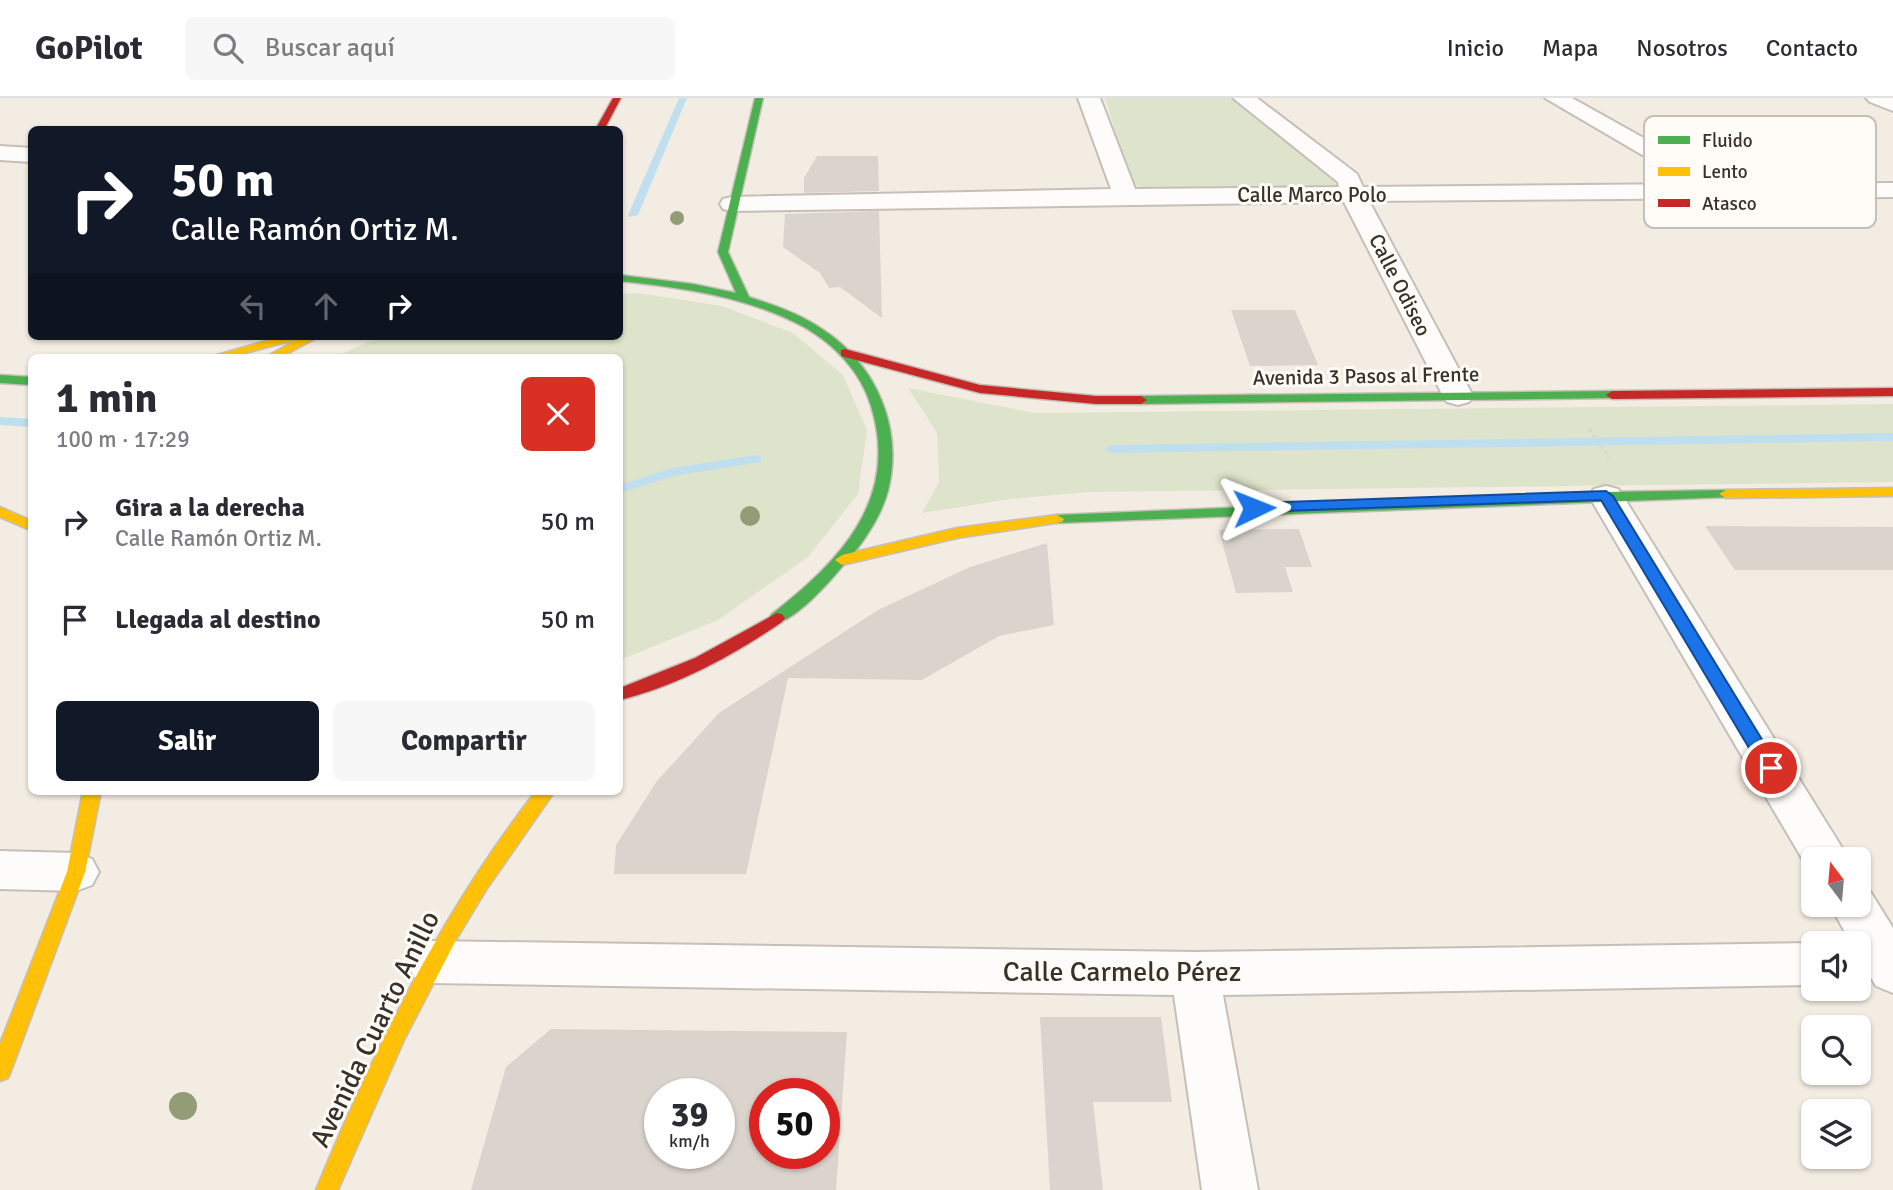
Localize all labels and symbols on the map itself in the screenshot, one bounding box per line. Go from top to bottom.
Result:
legend [1644,116,1876,228]
text: Fluido [1702,129,1753,153]
text: Lento [1702,160,1748,184]
street label: Calle Marco Polo [1237,182,1387,208]
text: Atasco [1702,192,1757,216]
street label: Calle Odiseo [1363,229,1437,341]
street label: Avenida 3 Pasos al Frente [1252,361,1480,391]
position arrow [1217,471,1291,545]
pin [1741,738,1801,798]
north arrow [1801,847,1871,917]
street label: Avenida Cuarto Anillo [303,905,447,1153]
street label: Calle Carmelo Pérez [1003,955,1241,989]
speed limit sign: 50 [749,1078,840,1169]

